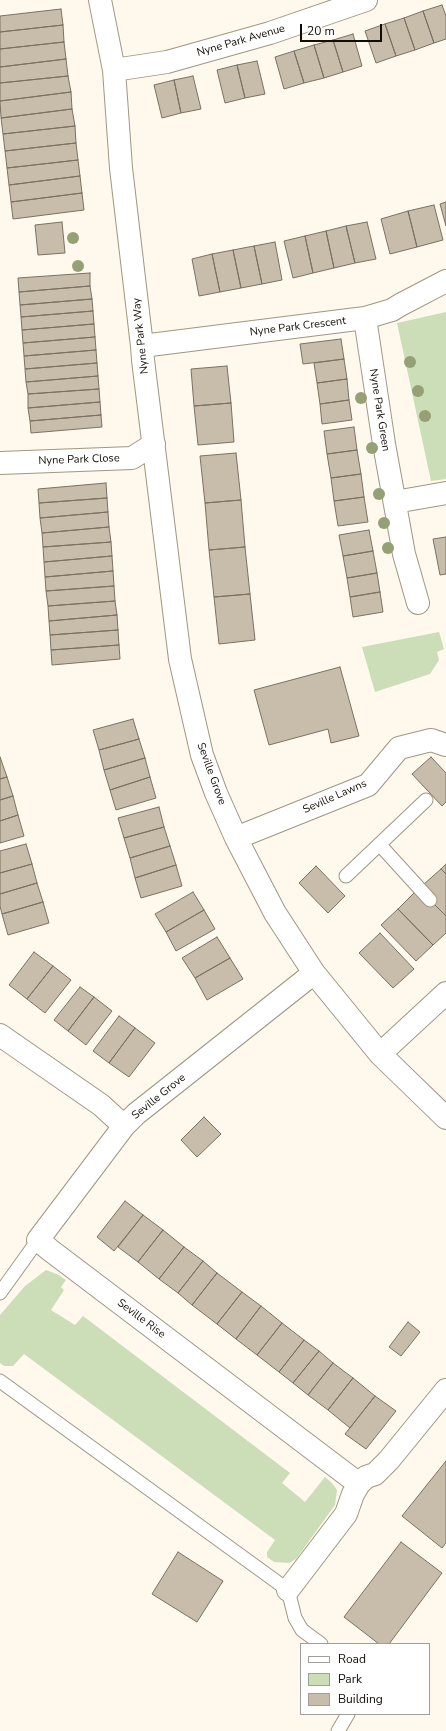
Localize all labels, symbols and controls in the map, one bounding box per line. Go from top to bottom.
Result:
scale bar [302,16,384,42]
street label: Nyne Park Avenue [195,22,287,60]
text: 20 m [307,23,335,39]
street label: Nyne Park Way [130,297,152,375]
street label: Nyne Park Crescent [249,315,347,339]
street label: Nyne Park Green [366,368,392,452]
street label: Nyne Park Close [38,452,120,468]
street label: Seville Grove [194,741,228,807]
street label: Seville Lawns [301,777,369,817]
street label: Seville Grove [130,1071,188,1123]
street label: Seville Rise [114,1297,168,1341]
legend [300,1643,430,1715]
text: Road [338,1651,366,1667]
text: Park [338,1671,362,1687]
text: Building [338,1691,383,1707]

